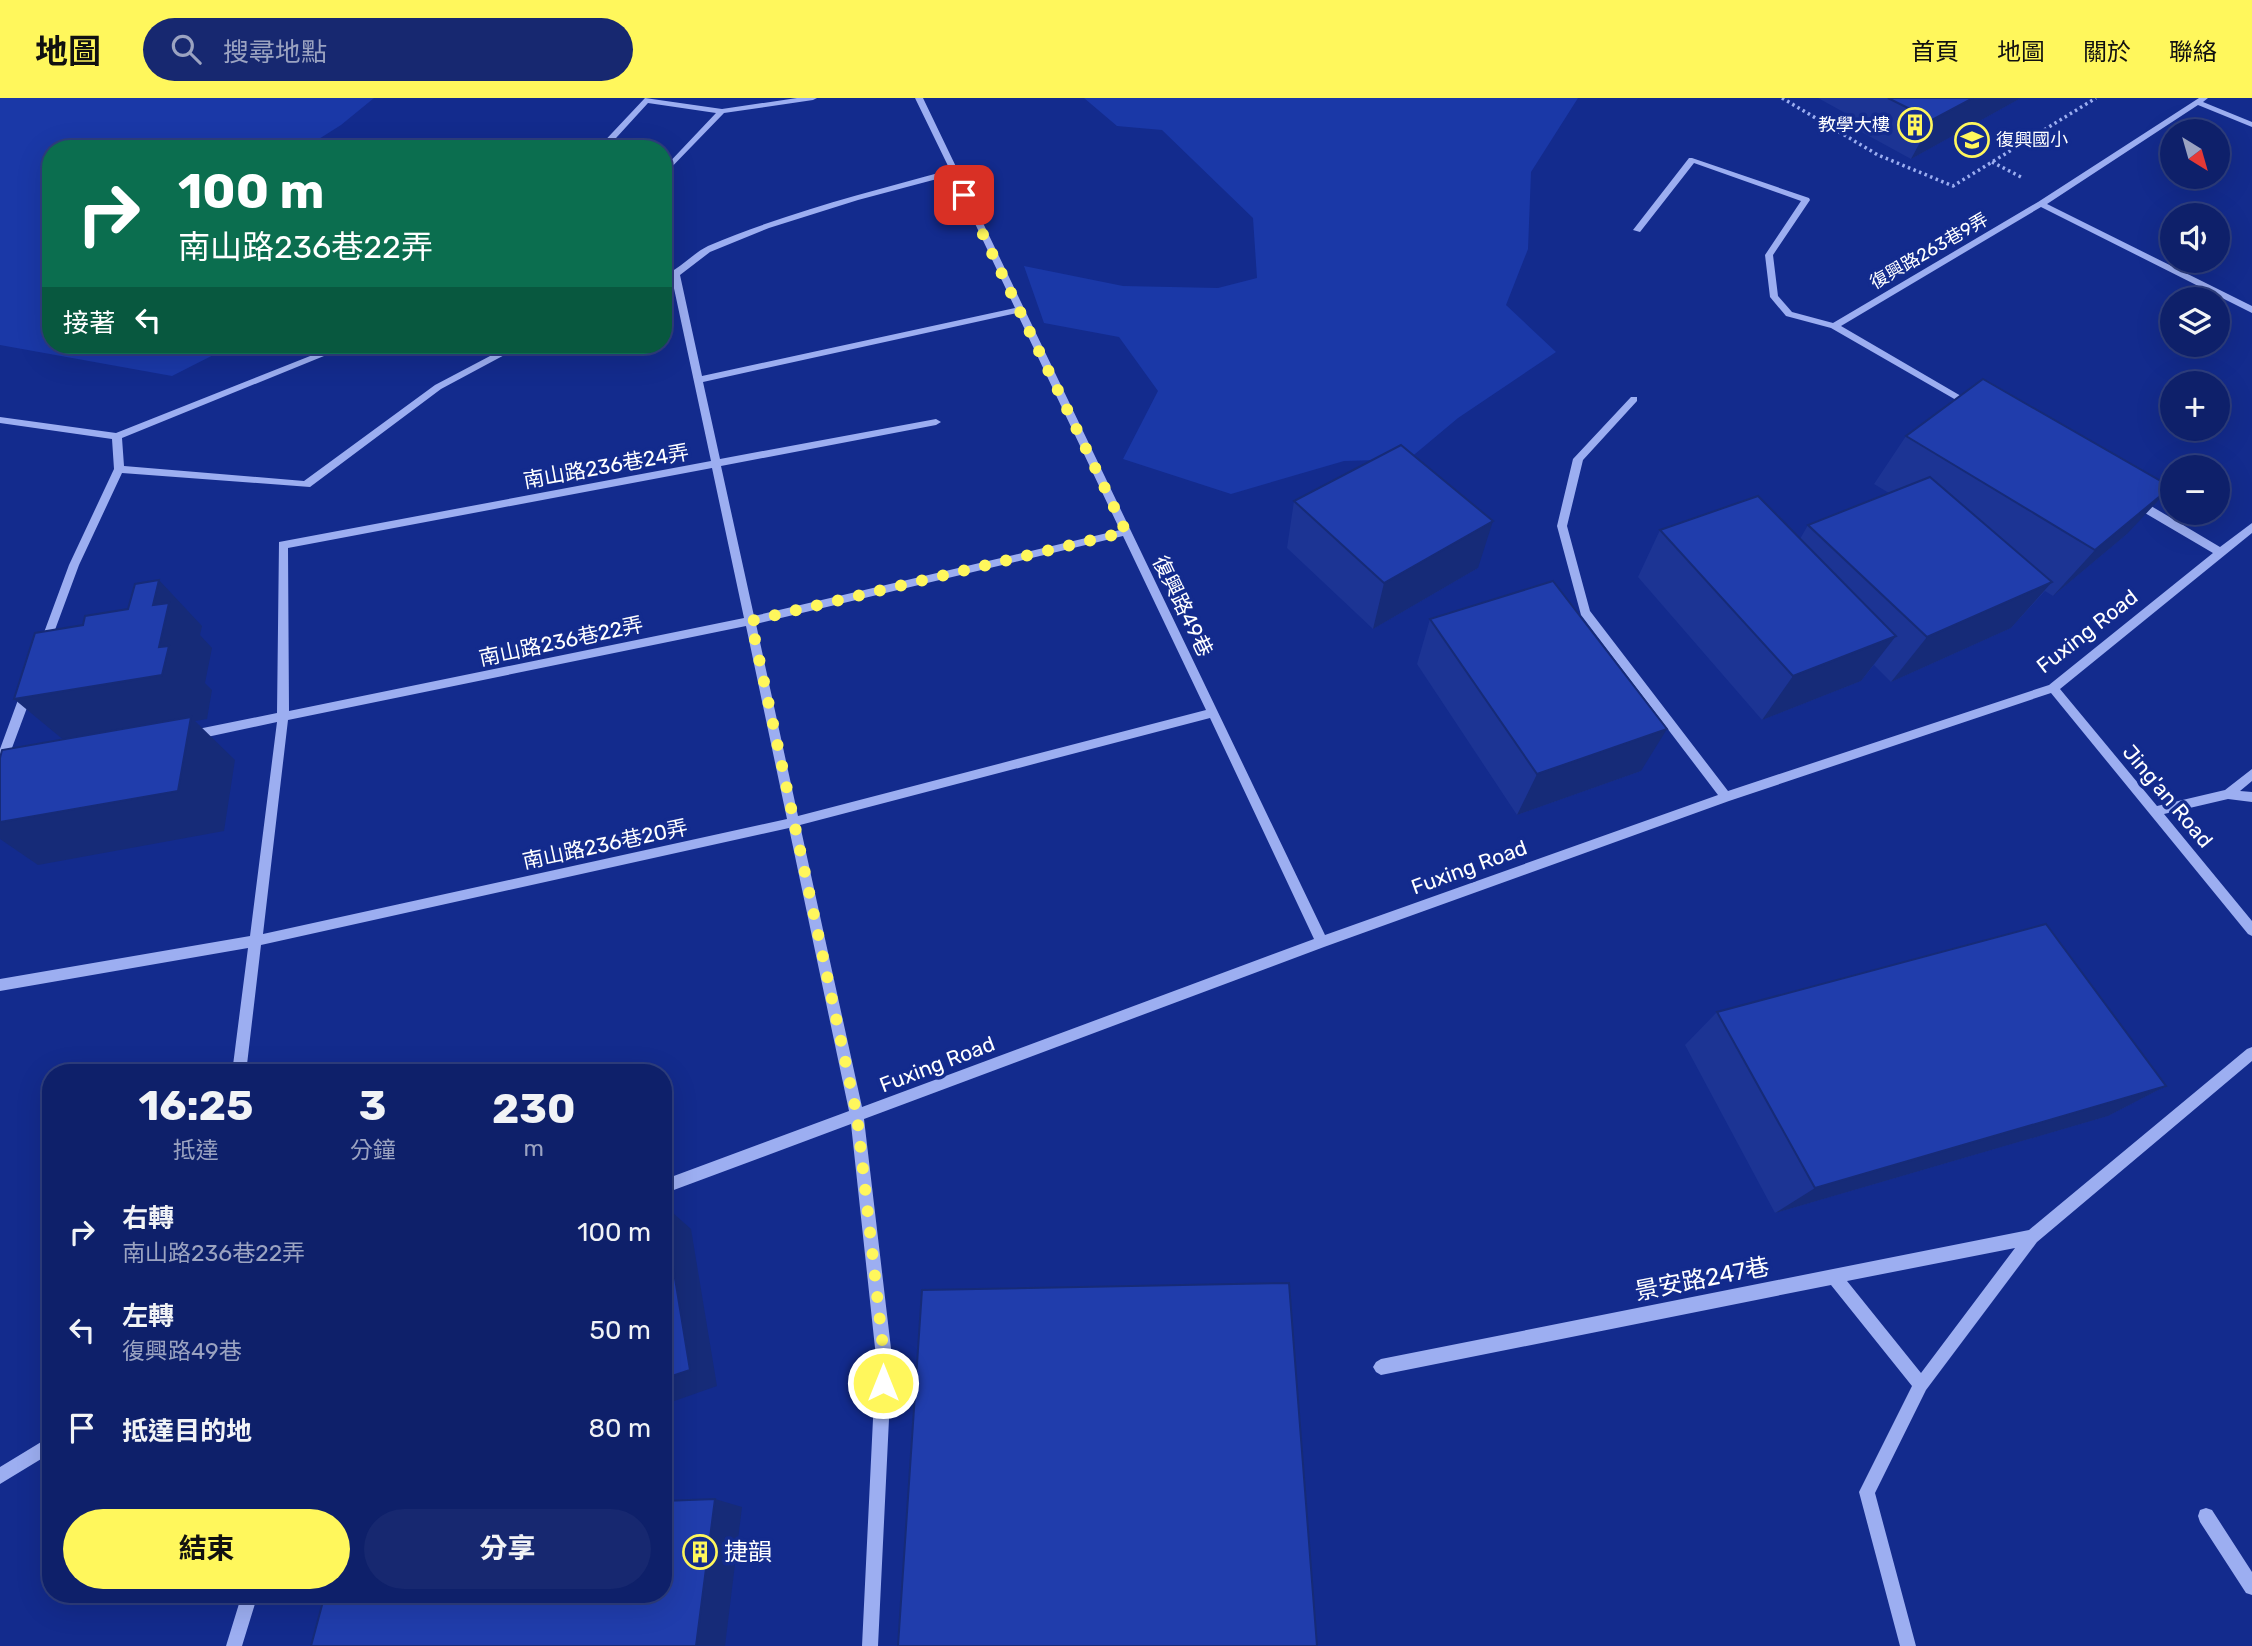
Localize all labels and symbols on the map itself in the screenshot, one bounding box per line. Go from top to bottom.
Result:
building icon: 教學大樓 [1896,106,1934,144]
place label: 教學大樓 [1818,114,1890,136]
north arrow [2160,119,2230,189]
school or university icon: 復興國小 [1953,121,1991,159]
place label: 復興國小 [1996,129,2068,151]
pin [934,165,994,225]
street label: 復興路263巷9弄 [1866,208,1992,294]
street label: 南山路236巷24弄 [521,439,691,493]
street label: 復興路49巷 [1148,551,1218,661]
street label: Fuxing Road [2032,584,2142,678]
street label: 南山路236巷22弄 [477,611,645,671]
street label: Jing'an Road [2118,739,2218,853]
street label: 南山路236巷20弄 [520,814,690,874]
street label: Fuxing Road [1408,835,1530,899]
street label: Fuxing Road [876,1031,998,1097]
street label: 景安路247巷 [1632,1252,1772,1306]
position arrow [846,1346,920,1420]
building icon: 捷韻 [681,1533,719,1571]
place label: 捷韻 [724,1538,772,1566]

